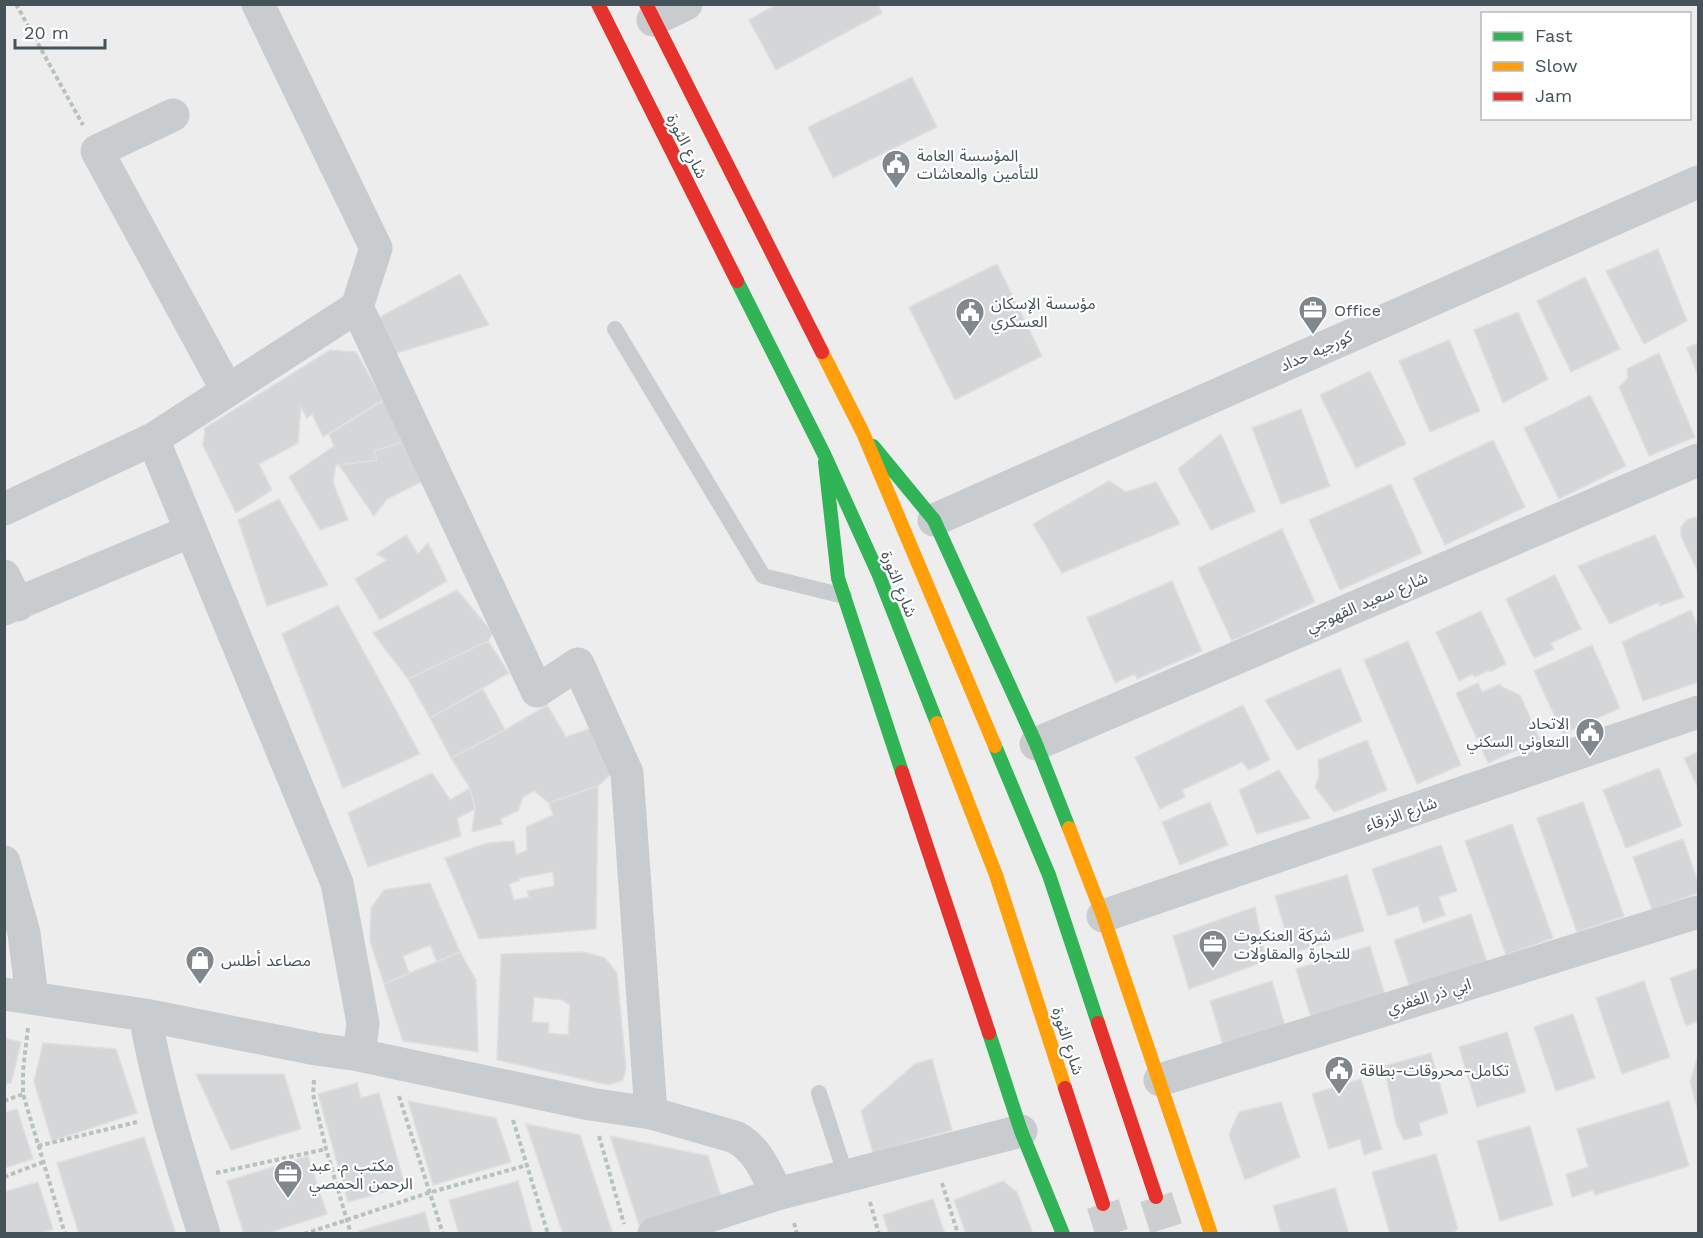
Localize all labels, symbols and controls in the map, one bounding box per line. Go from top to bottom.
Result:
scale bar [15,12,105,50]
legend [1481,12,1691,120]
text: 20 m [24,22,69,43]
text: Fast [1535,25,1573,46]
text: Slow [1535,55,1578,76]
text: Jam [1535,85,1572,106]
street label: شارع الثورة [660,111,711,183]
place label: المؤسسة العامة للتأمين والمعاشات [917,146,1039,183]
public building icon: المؤسسة العامة للتأمين والمعاشات [880,148,912,190]
place label: مؤسسة الإسكان العسكري [991,294,1096,333]
office icon: Office [1297,294,1329,336]
public building icon: مؤسسة الإسكان العسكري [954,296,986,338]
place label: Office [1334,301,1381,320]
street label: كورجيه حداد [1277,326,1356,375]
street label: شارع الثورة [874,548,921,621]
street label: شارع سعيد القهوجي [1303,568,1432,639]
place label: الاتحاد التعاوني السكني [1466,714,1569,753]
public building icon: الاتحاد التعاوني السكني [1574,716,1606,758]
street label: شارع الزرقاء [1363,793,1440,838]
place label: شركة العنكبوت للتجارة والمقاولات [1234,926,1350,963]
office icon: شركة العنكبوت للتجارة والمقاولات [1197,928,1229,970]
shop icon: مصاعد أطلس [184,944,216,986]
place label: مصاعد أطلس [221,950,311,970]
street label: ابي ذر الغفري [1385,974,1474,1020]
street label: شارع الثورة [1045,1005,1088,1078]
public building icon: تكامل-محروقات-بطاقة [1323,1054,1355,1096]
place label: تكامل-محروقات-بطاقة [1360,1061,1509,1080]
place label: مكتب م. عبد الرحمن الحمصي [309,1156,413,1195]
office icon: مكتب م. عبد الرحمن الحمصي [272,1158,304,1200]

